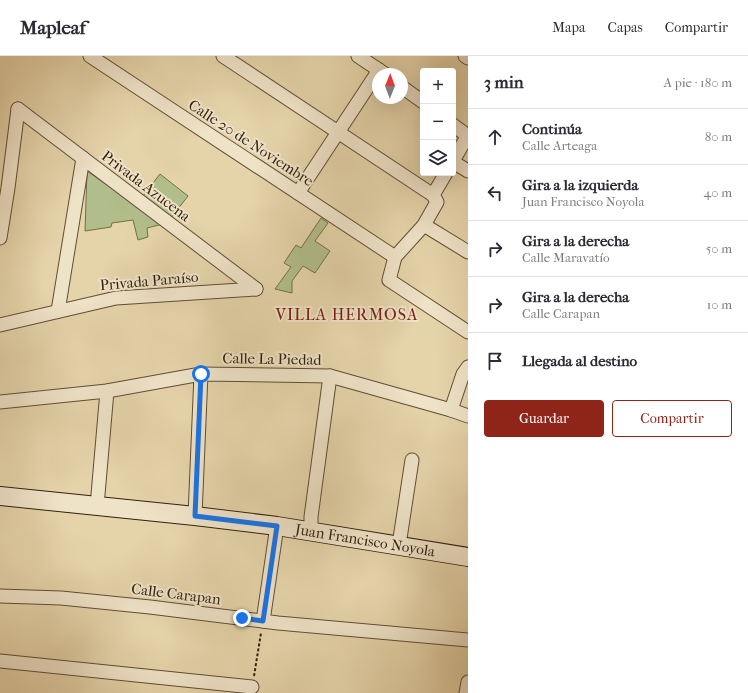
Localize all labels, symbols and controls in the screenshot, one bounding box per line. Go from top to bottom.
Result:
text: Mapleaf [20,17,86,39]
text: Mapa [552,19,586,36]
text: Capas [608,19,643,36]
text: Compartir [665,19,728,36]
north arrow [372,68,408,104]
map controls [420,68,456,176]
button: + [420,68,456,104]
text: 3 min [484,72,524,92]
text: A pie · 180 m [663,75,732,90]
street label: Calle 20 de Noviembre [185,96,317,190]
button: − [420,104,456,140]
text: Continúa [522,120,582,138]
icon: ahead [484,126,506,148]
text: 80 m [705,129,732,144]
text: Calle Arteaga [522,138,597,153]
button: layers [420,140,456,176]
street label: Privada Azucena [98,147,195,226]
text: Gira a la izquierda [522,176,638,194]
icon: left [484,182,506,204]
text: 40 m [704,185,732,200]
text: Juan Francisco Noyola [522,194,644,209]
text: Gira a la derecha [522,232,629,250]
icon: right [484,238,506,260]
text: 50 m [706,241,732,256]
text: Calle Maravatío [522,250,610,265]
street label: Privada Paraíso [99,268,199,294]
text: Gira a la derecha [522,288,629,306]
icon: right [484,294,506,316]
text: 10 m [707,297,732,312]
district label: VILLA HERMOSA [275,305,418,324]
text: Calle Carapan [522,306,600,321]
street label: Calle La Piedad [222,349,323,369]
icon: arrive [484,350,506,372]
text: Llegada al destino [522,352,637,370]
route start [192,365,210,383]
button: Guardar [484,400,604,437]
button: Compartir [612,400,732,437]
street label: Juan Francisco Noyola [293,520,437,561]
street label: Calle Carapan [130,580,222,608]
route end [233,609,251,627]

